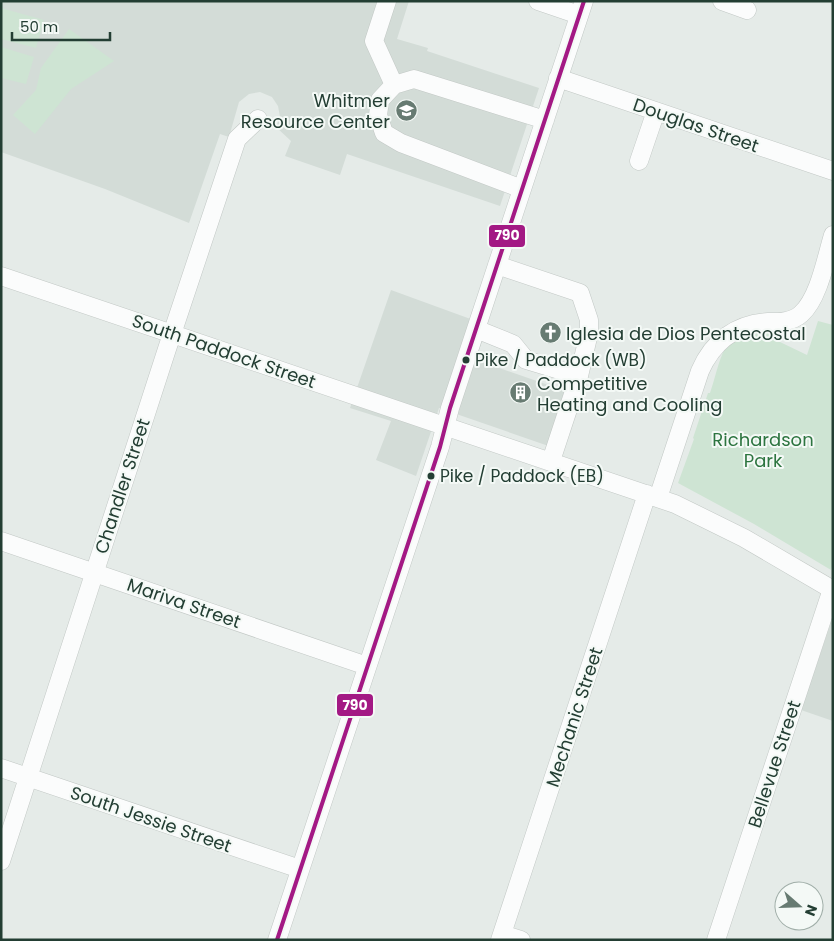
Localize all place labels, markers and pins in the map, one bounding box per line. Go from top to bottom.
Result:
place label: Whitmer Resource Center [241,88,390,134]
school or university icon: Whitmer Resource Center [394,98,418,122]
church icon: Iglesia de Dios Pentecostal [538,321,562,345]
place label: Iglesia de Dios Pentecostal [566,321,806,346]
place label: Pike / Paddock (WB) [475,348,647,372]
marker: Pike / Paddock (WB) [461,355,471,365]
place label: Competitive Heating and Cooling [537,371,722,417]
building icon: Competitive Heating and Cooling [509,381,533,405]
place label: Pike / Paddock (EB) [440,464,604,488]
marker: Pike / Paddock (EB) [426,471,436,481]

